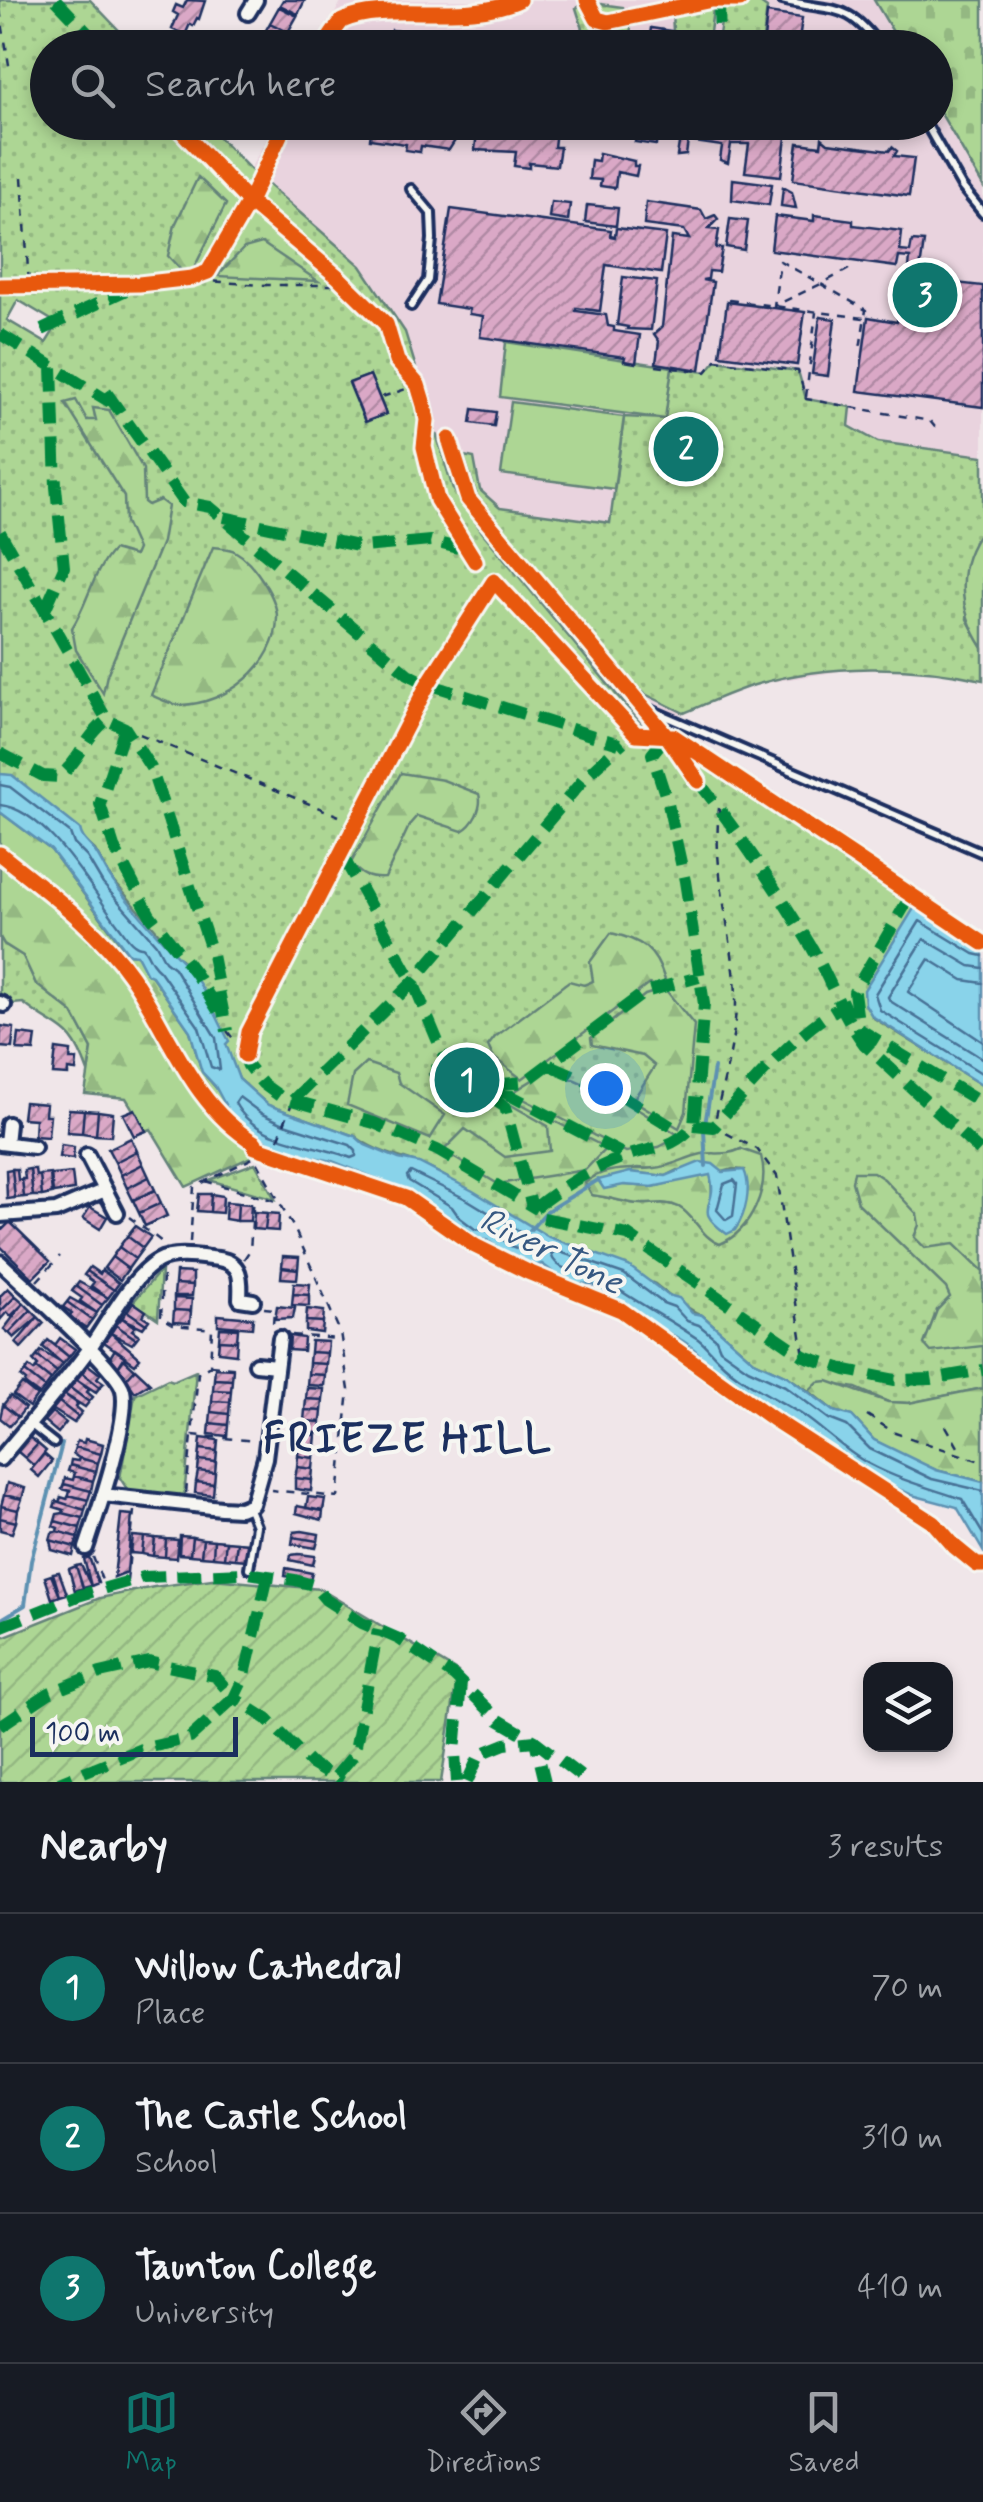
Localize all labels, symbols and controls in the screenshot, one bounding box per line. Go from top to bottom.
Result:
search box [30,30,953,140]
icon: search [65,58,120,113]
text: Search here [145,61,336,110]
pin: 3 [892,258,958,332]
pin: 2 [654,412,718,486]
pin: 1 [434,1042,500,1118]
your location [580,1063,631,1114]
water label: River Tone [472,1197,631,1307]
district label: FRIEZE HILL [263,1413,553,1468]
map controls [863,1662,953,1752]
button: layers [863,1662,953,1752]
scale bar [30,1712,238,1756]
text: 100 m [45,1716,120,1753]
text: Nearby [40,1820,168,1875]
text: 3 results [827,1826,943,1868]
text: Willow Cathedral [135,1943,401,1992]
text: 1 [65,1967,80,2009]
text: 70 m [871,1967,943,2009]
text: Place [135,1992,205,2034]
text: The Castle School [135,2093,407,2142]
text: 2 [65,2117,80,2159]
text: 310 m [861,2117,943,2159]
text: School [135,2142,218,2184]
text: Taunton College [135,2243,376,2292]
text: 3 [65,2267,80,2309]
text: 410 m [857,2267,943,2309]
text: University [135,2292,274,2334]
tab: Map [124,2385,179,2482]
tab: Directions [426,2385,541,2482]
tab: Saved [789,2385,859,2482]

